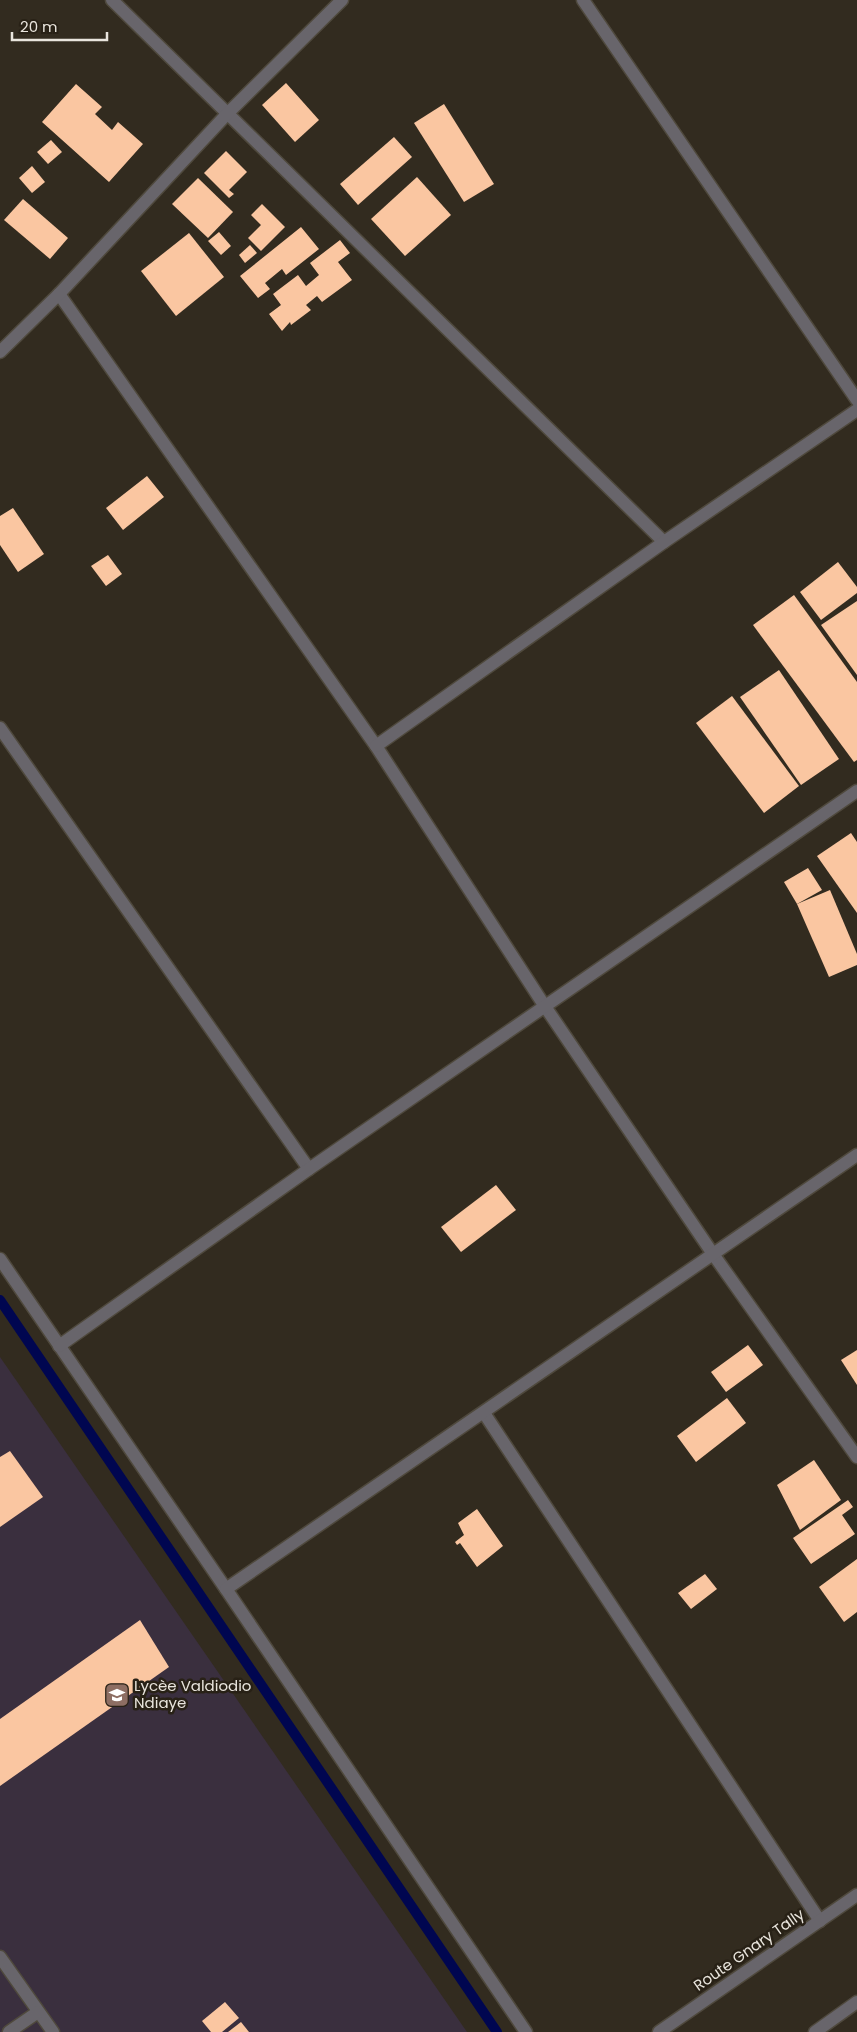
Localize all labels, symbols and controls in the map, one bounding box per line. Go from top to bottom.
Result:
scale bar [12,10,108,42]
text: 20 m [20,16,58,37]
place label: Lycèe Valdiodio Ndiaye [134,1675,251,1713]
school or university icon: Lycèe Valdiodio Ndiaye [104,1682,130,1708]
street label: Route Gnary Tally [689,1903,809,1996]

